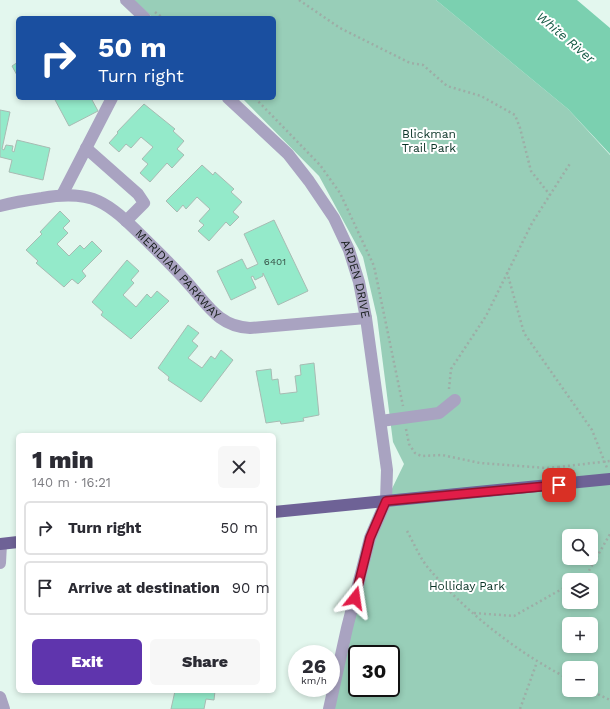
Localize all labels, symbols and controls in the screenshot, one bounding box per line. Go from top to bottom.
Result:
water label: White River [534,9,598,67]
text: 50 m [98,31,167,64]
icon: right [32,32,84,84]
text: Turn right [98,65,184,86]
park label: Blickman Trail Park [402,127,456,155]
street label: MERIDIAN PARKWAY [132,226,224,322]
street label: ARDEN DRIVE [338,237,373,320]
house number: 6401 [264,256,286,267]
text: 1 min [32,446,94,474]
button: close [218,446,260,488]
pin [542,468,576,502]
icon: arrive [548,474,570,496]
text: 140 m · 16:21 [32,475,111,490]
icon: right [34,517,56,539]
text: Turn right [68,519,141,537]
text: 50 m [221,519,258,537]
map controls [562,529,598,697]
button: search [562,529,598,565]
button: layers [562,573,598,609]
icon: arrive [34,577,56,599]
position arrow [334,577,376,619]
text: Arrive at destination [68,579,220,597]
text: 90 m [232,579,270,597]
park label: Holliday Park [429,579,505,593]
button: + [562,617,598,653]
button: Exit [32,639,142,685]
button: Share [150,639,260,685]
speed limit sign: 30 [348,645,400,697]
text: 26 [302,654,326,678]
button: − [562,661,598,697]
text: km/h [301,675,327,686]

